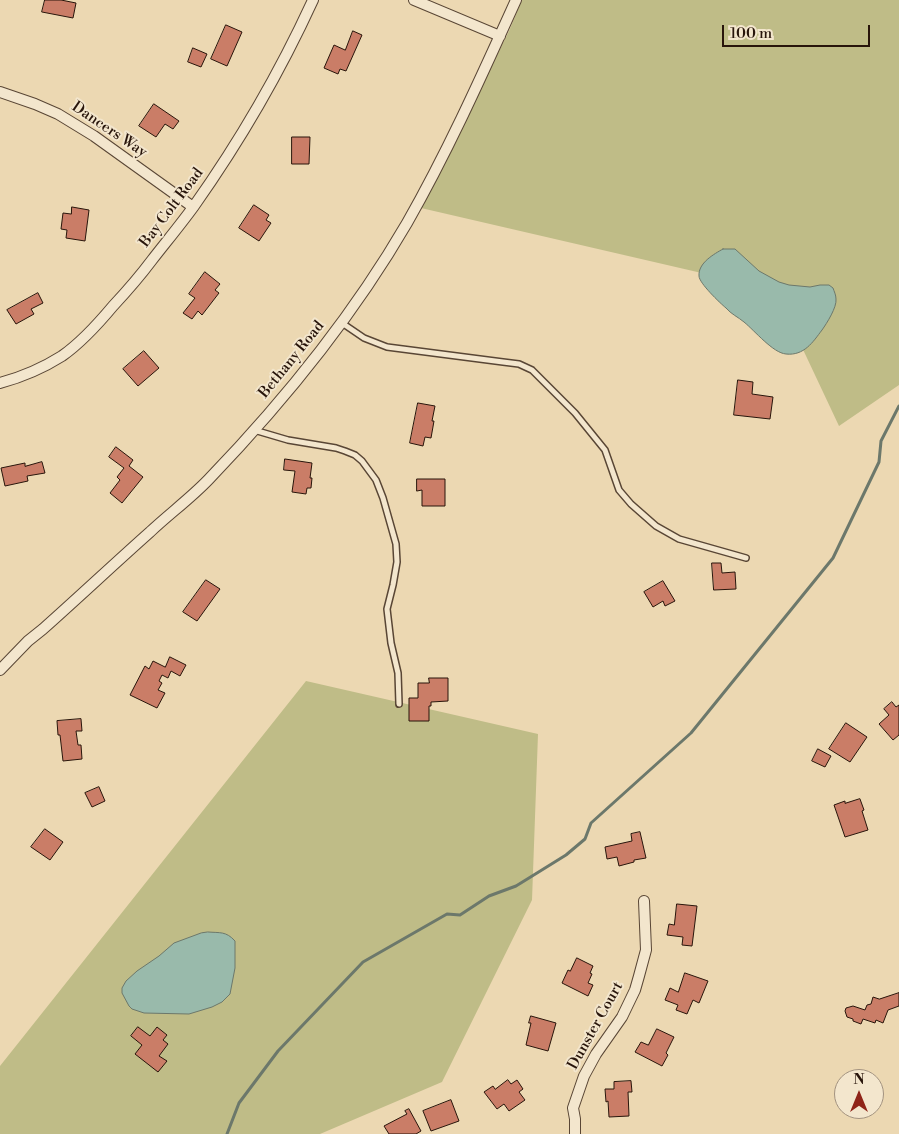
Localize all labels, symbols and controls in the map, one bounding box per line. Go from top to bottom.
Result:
scale bar [724,15,872,47]
text: 100 m [730,24,772,43]
street label: Dancers Way [68,98,150,162]
street label: Bay Colt Road [136,165,208,251]
street label: Bethany Road [255,318,329,402]
street label: Dunster Court [564,979,628,1073]
north arrow [834,1069,884,1119]
text: N [853,1071,865,1089]

